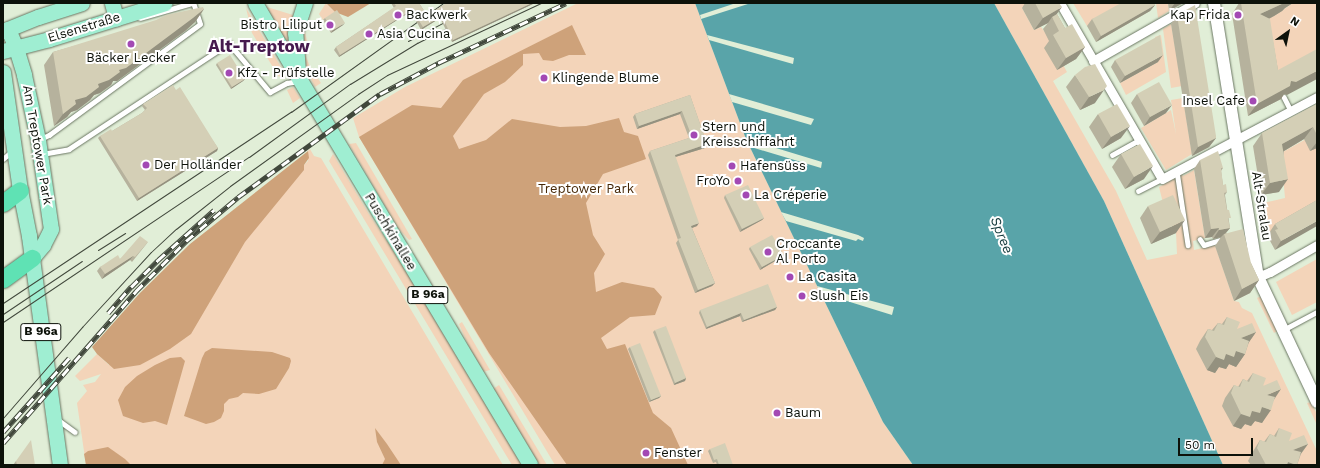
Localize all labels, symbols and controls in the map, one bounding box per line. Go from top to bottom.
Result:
place label: Backwerk [406,7,467,23]
place label: Kap Frida [1170,7,1230,23]
street label: Elsenstraße [46,10,122,46]
marker: Backwerk [393,10,403,20]
marker: Kap Frida [1233,10,1243,20]
north arrow [1268,12,1308,52]
text: N [1288,14,1302,29]
place label: Bistro Liliput [240,17,322,33]
marker: Bistro Liliput [325,20,335,30]
place label: Asia Cucina [377,26,451,42]
marker: Asia Cucina [364,29,374,39]
district label: Alt-Treptow [208,37,310,57]
marker: Bäcker Lecker [126,39,136,49]
place label: Bäcker Lecker [86,50,176,66]
place label: Kfz - Prüfstelle [237,65,334,81]
marker: Kfz - Prüfstelle [224,68,234,78]
place label: Klingende Blume [552,70,659,86]
marker: Klingende Blume [539,73,549,83]
street label: Am Treptower Park [19,84,55,206]
place label: Insel Cafe [1182,93,1245,109]
marker: Insel Cafe [1248,96,1258,106]
place label: Stern und Kreisschiffahrt [702,120,795,151]
marker: Stern und Kreisschiffahrt [689,130,699,140]
place label: Der Holländer [154,157,242,173]
place label: Hafensüss [740,158,806,174]
marker: Der Holländer [141,160,151,170]
marker: Hafensüss [727,161,737,171]
street label: Alt-Stralau [1248,170,1274,242]
place label: FroYo [696,173,730,189]
marker: FroYo [733,176,743,186]
park label: Treptower Park [538,181,634,197]
place label: La Créperie [754,187,827,203]
marker: La Créperie [741,190,751,200]
street label: Puschkinallee [361,191,419,273]
water label: Spree [987,214,1017,256]
place label: Croccante Al Porto [776,237,841,268]
marker: Croccante Al Porto [763,247,773,257]
place label: La Casita [798,269,857,285]
marker: La Casita [785,272,795,282]
road number: B 96a [407,285,449,305]
place label: Slush Eis [810,288,868,304]
marker: Slush Eis [797,291,807,301]
road number: B 96a [20,322,62,342]
place label: Baum [785,405,821,421]
marker: Baum [772,408,782,418]
scale bar [1180,430,1255,456]
text: 50 m [1185,438,1215,452]
place label: Fenster [654,445,702,461]
marker: Fenster [641,448,651,458]

